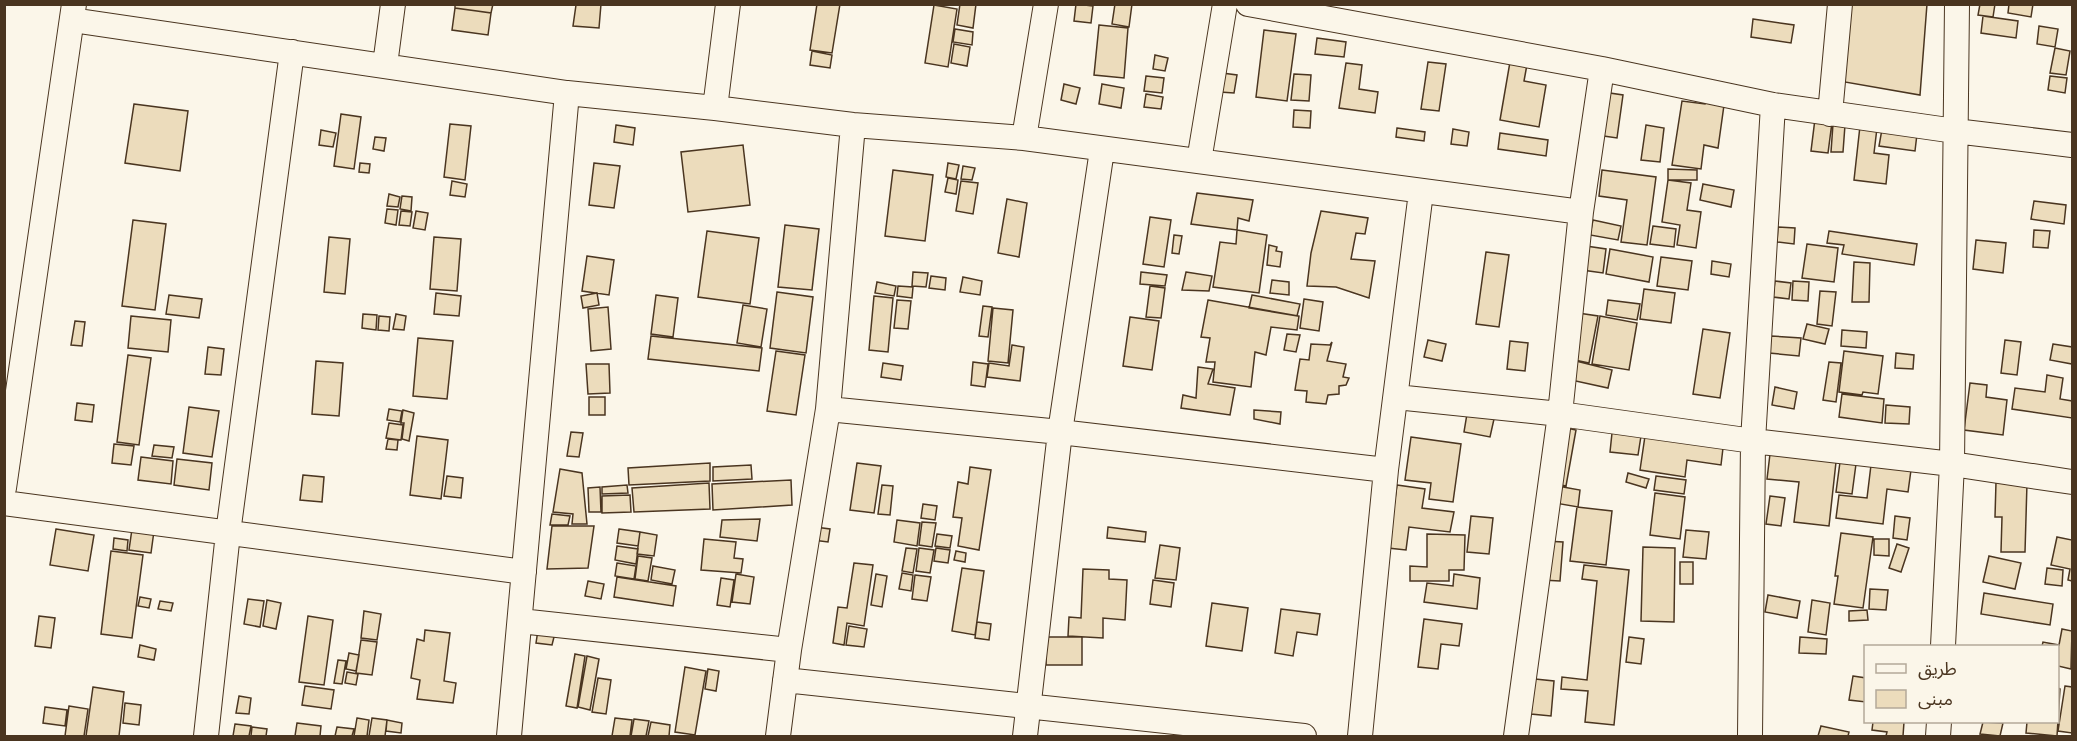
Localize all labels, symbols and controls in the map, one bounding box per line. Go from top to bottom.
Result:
legend [1864,645,2059,723]
text: طريق [1918,656,1957,683]
text: مبنى [1918,686,1953,713]

